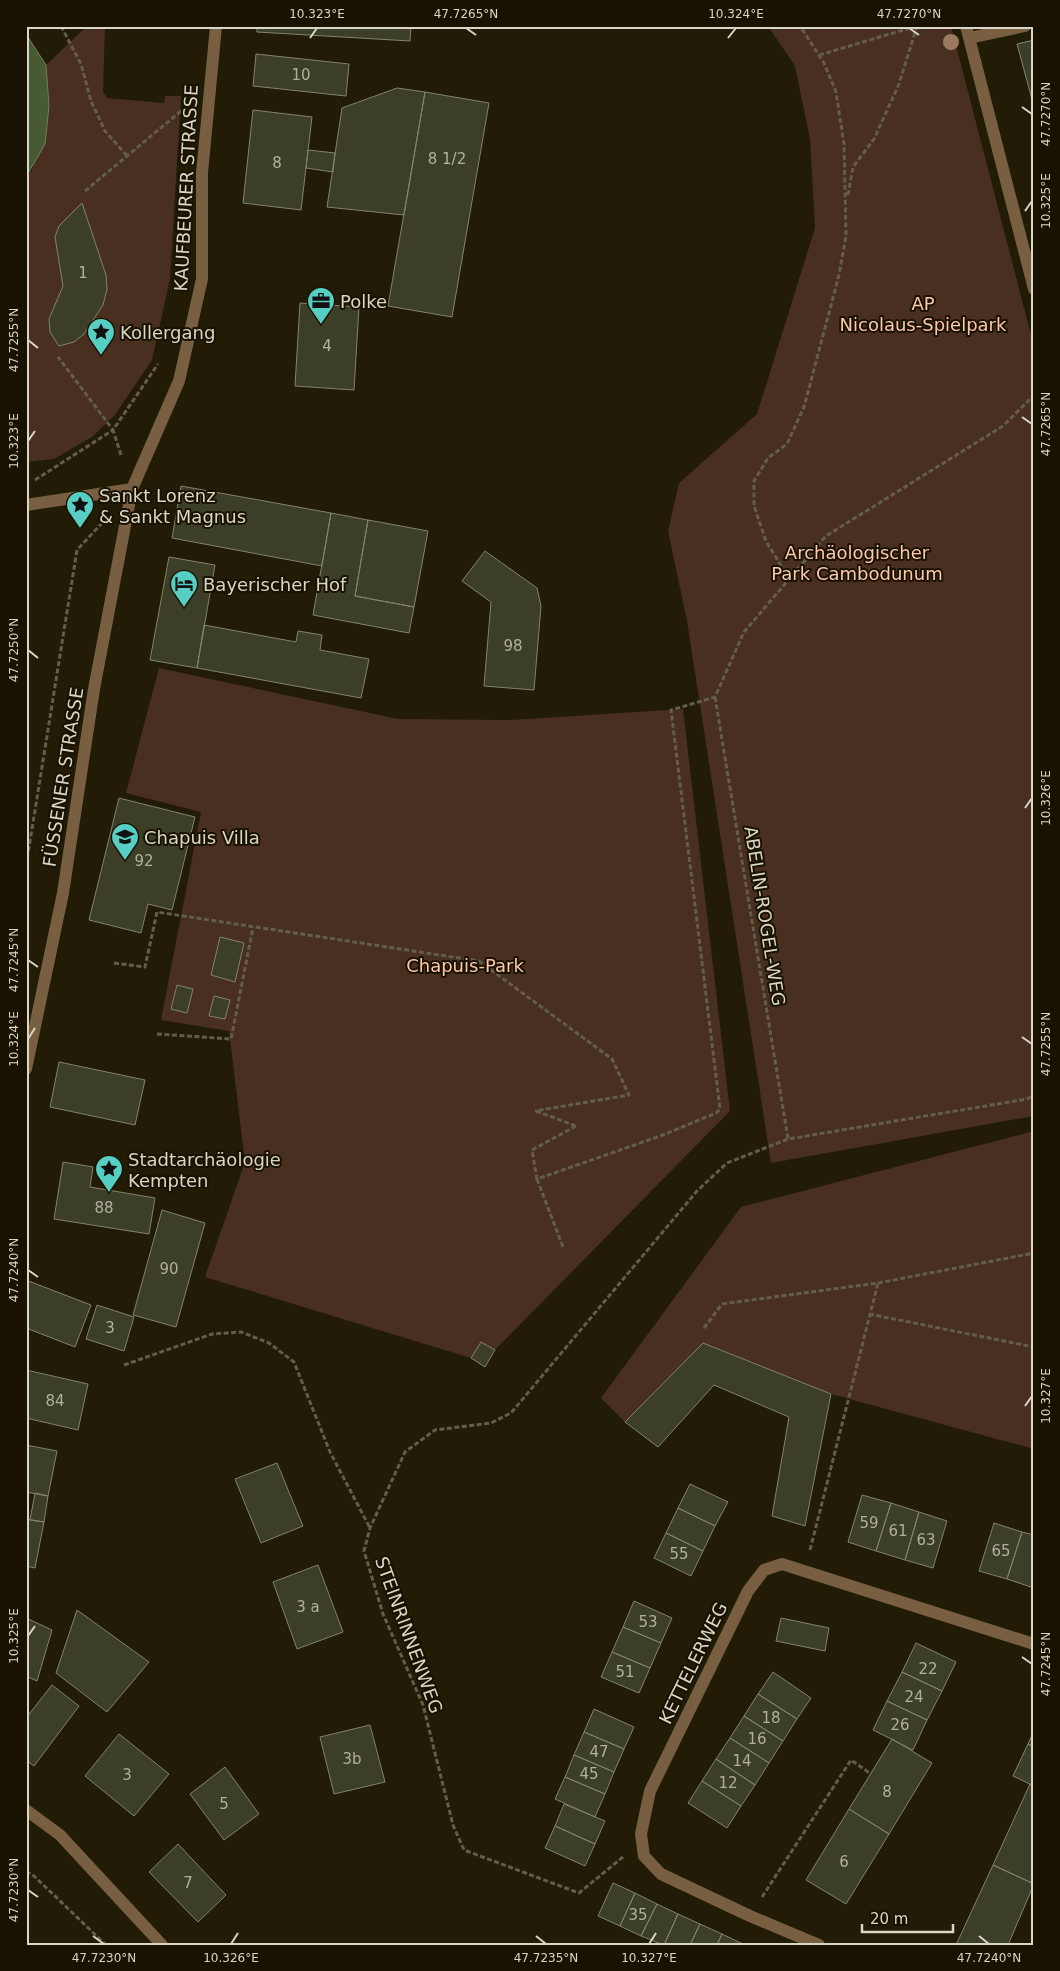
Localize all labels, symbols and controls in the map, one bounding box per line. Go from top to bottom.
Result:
text: 10.323°E [289,7,345,21]
text: 47.7265°N [434,7,498,21]
text: 10.324°E [708,7,764,21]
text: 47.7270°N [877,7,941,21]
house number: 10 [291,66,311,84]
text: 47.7270°N [1039,82,1053,146]
street label: KAUFBEURER STRASSE [170,84,202,292]
house number: 8 1/2 [428,150,466,168]
house number: 8 [272,154,282,172]
text: 10.325°E [1039,173,1053,229]
house number: 1 [78,264,88,282]
office icon: Polke [306,286,336,325]
place label: Polke [340,291,387,312]
park label: AP Nicolaus-Spielpark [840,293,1007,335]
text: 47.7255°N [7,308,21,372]
place icon: Kollergang [86,317,116,356]
place label: Kollergang [120,322,215,343]
house number: 4 [322,337,332,355]
text: 47.7265°N [1039,392,1053,456]
text: 10.323°E [7,413,21,469]
place label: Sankt Lorenz & Sankt Magnus [99,485,246,527]
place icon: Sankt Lorenz & Sankt Magnus [65,490,95,529]
park label: Archäologischer Park Cambodunum [771,542,943,584]
hotel icon: Bayerischer Hof [169,569,199,608]
place label: Bayerischer Hof [203,574,347,595]
text: 47.7250°N [7,618,21,682]
house number: 98 [503,637,523,655]
street label: FÜSSENER STRASSE [38,686,88,868]
text: 10.326°E [1039,770,1053,826]
school or university icon: Chapuis Villa [110,822,140,861]
street label: ABELIN-ROGEL-WEG [740,825,790,1007]
place label: Chapuis Villa [144,827,260,848]
house number: 92 [134,852,154,870]
text: 47.7245°N [7,928,21,992]
park label: Chapuis-Park [406,955,524,976]
text: 10.324°E [7,1011,21,1067]
text: 47.7255°N [1039,1012,1053,1076]
place label: Stadtarchäologie Kempten [128,1149,281,1191]
place icon: Stadtarchäologie Kempten [94,1154,124,1193]
house number: 88 [94,1199,114,1217]
text: 47.7240°N [7,1238,21,1302]
house number: 90 [159,1260,179,1278]
house number: 3 [105,1319,115,1337]
text: 10.327°E [1039,1368,1053,1424]
house number: 84 [45,1392,65,1410]
house number: 59 [859,1514,879,1532]
house number: 61 [888,1522,908,1540]
house number: 63 [916,1531,936,1549]
house number: 65 [991,1542,1011,1560]
house number: 55 [669,1545,689,1563]
street label: STEINRINNENWEG [371,1554,447,1716]
house number: 3 a [296,1598,320,1616]
street label: KETTELERWEG [655,1599,731,1727]
text: 10.325°E [7,1608,21,1664]
house number: 53 [638,1613,658,1631]
text: 47.7245°N [1039,1632,1053,1696]
house number: 22 [918,1660,938,1678]
house number: 51 [615,1663,635,1681]
house number: 24 [904,1688,924,1706]
house number: 18 [761,1709,781,1727]
house number: 26 [890,1716,910,1734]
house number: 16 [747,1730,767,1748]
house number: 47 [589,1743,609,1761]
house number: 3b [342,1750,362,1768]
house number: 14 [732,1752,752,1770]
house number: 45 [579,1765,599,1783]
house number: 3 [122,1766,132,1784]
house number: 12 [718,1774,738,1792]
house number: 8 [882,1783,892,1801]
house number: 5 [219,1795,229,1813]
house number: 6 [839,1853,849,1871]
text: 47.7230°N [7,1858,21,1922]
house number: 7 [183,1874,193,1892]
scale bar [862,1901,954,1933]
house number: 35 [628,1906,648,1924]
text: 20 m [870,1910,908,1928]
text: 47.7230°N [72,1951,136,1965]
text: 10.326°E [203,1951,259,1965]
text: 47.7235°N [514,1951,578,1965]
text: 10.327°E [621,1951,677,1965]
text: 47.7240°N [957,1951,1021,1965]

